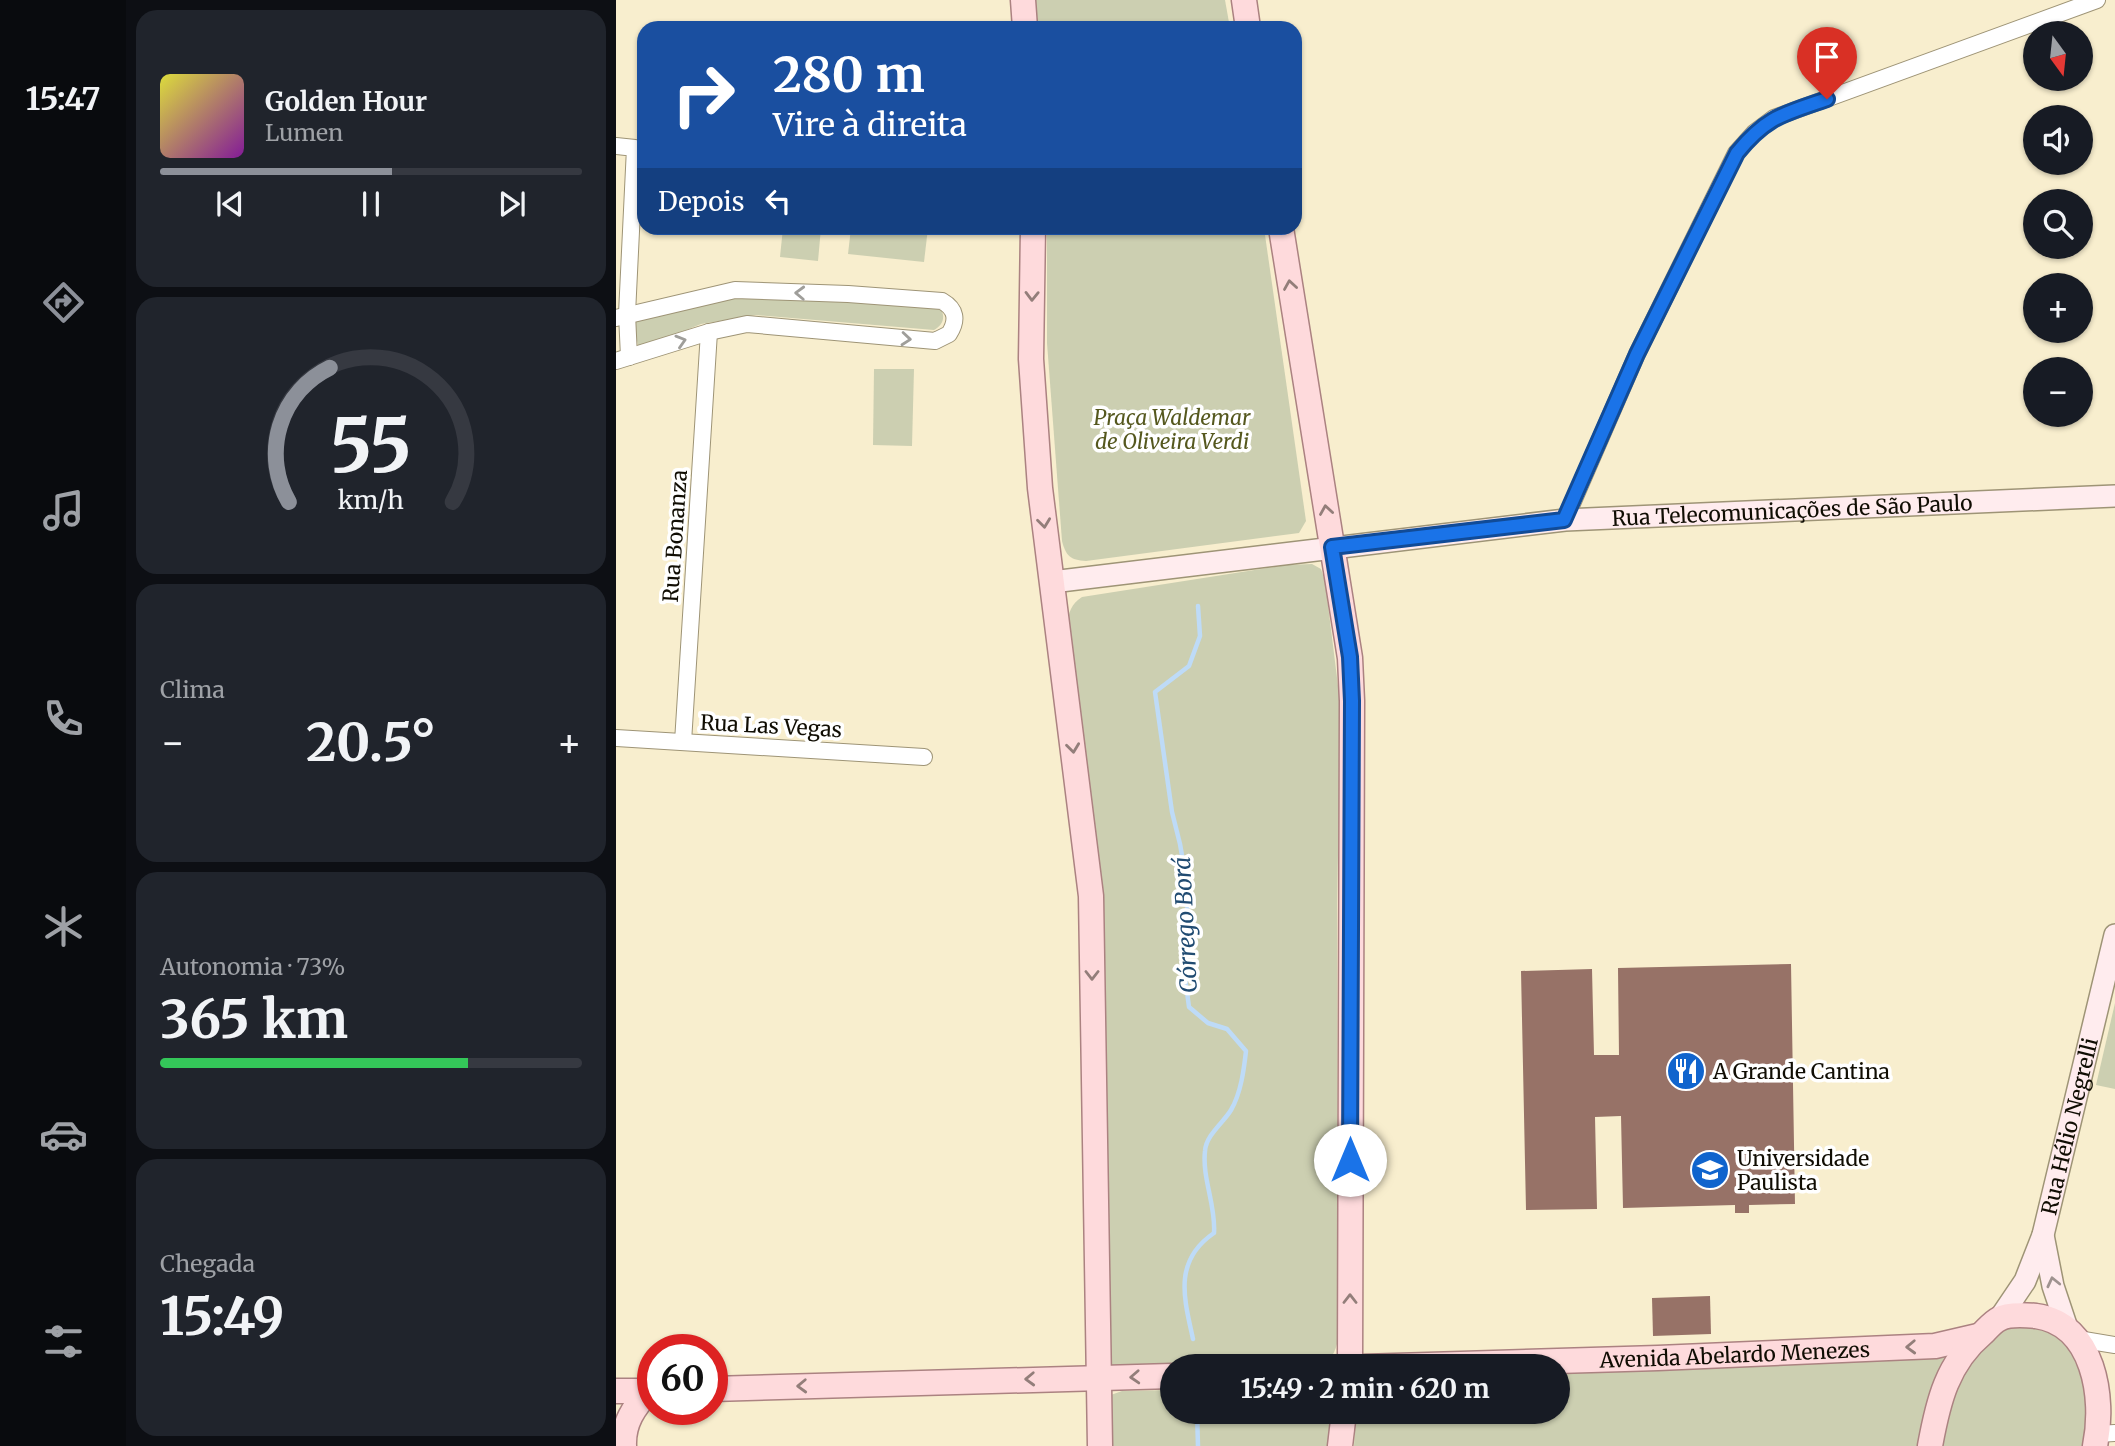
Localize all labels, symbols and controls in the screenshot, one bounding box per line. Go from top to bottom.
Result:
north arrow [2023,21,2093,91]
map controls [2023,21,2093,427]
pin [1797,27,1857,99]
icon: arrive [1808,38,1846,76]
text: 280 m [773,44,925,105]
icon: right [658,49,749,140]
text: 15:47 [26,79,100,119]
text: Golden Hour [265,85,427,118]
text: Vire à direita [773,105,967,145]
button: sound [2023,105,2093,175]
text: Lumen [265,118,343,147]
icon: left [759,182,797,220]
icon: previous [211,185,249,223]
icon: pause [352,185,390,223]
icon: next [493,185,531,223]
text: Depois [658,185,745,218]
button: search [2023,189,2093,259]
button: + [2023,273,2093,343]
icon: directions [39,278,88,327]
one-way arrow [1283,279,1298,291]
one-way arrow [794,285,805,300]
one-way arrow [1024,291,1040,301]
one-way arrow [900,331,912,346]
one-way arrow [675,334,687,349]
button: − [2023,357,2093,427]
text: 55 [330,400,412,492]
park label: Praça Waldemar de Oliveira Verdi [1093,404,1251,455]
street label: Rua Bonanza [657,469,693,603]
text: km/h [338,484,404,516]
icon: music [39,486,88,535]
street label: Rua Telecomunicações de São Paulo [1611,489,1973,531]
one-way arrow [1319,504,1334,515]
one-way arrow [1037,517,1052,529]
text: Clima [160,675,225,704]
icon: phone [39,694,88,743]
street label: Rua Las Vegas [699,709,843,743]
text: 20.5° [306,710,436,775]
text: − [160,719,185,766]
text: + [557,719,582,766]
one-way arrow [1065,743,1080,754]
water label: Córrego Borá [1167,856,1203,994]
icon: climate [39,902,88,951]
text: Autonomia · 73% [160,952,345,981]
one-way arrow [1084,970,1099,981]
text: 365 km [160,987,348,1052]
street label: Rua Hélio Negrelli [2035,1035,2103,1217]
restaurant icon: A Grande Cantina [1665,1050,1707,1092]
place label: A Grande Cantina [1712,1058,1890,1085]
icon: car [39,1110,88,1159]
position arrow [1313,1123,1387,1197]
place label: Universidade Paulista [1737,1145,1869,1196]
school or university icon: Universidade Paulista [1689,1149,1731,1191]
text: Chegada [160,1249,255,1278]
one-way arrow [2047,1276,2061,1288]
text: 15:49 [160,1284,284,1349]
one-way arrow [1342,1293,1358,1303]
icon: filters [39,1317,88,1366]
speed limit sign: 60 [637,1334,728,1425]
street label: Avenida Abelardo Menezes [1598,1335,1871,1373]
one-way arrow [1905,1340,1916,1355]
one-way arrow [1129,1370,1140,1385]
one-way arrow [1024,1371,1034,1387]
text: 15:49 · 2 min · 620 m [1240,1372,1490,1405]
one-way arrow [796,1378,807,1394]

